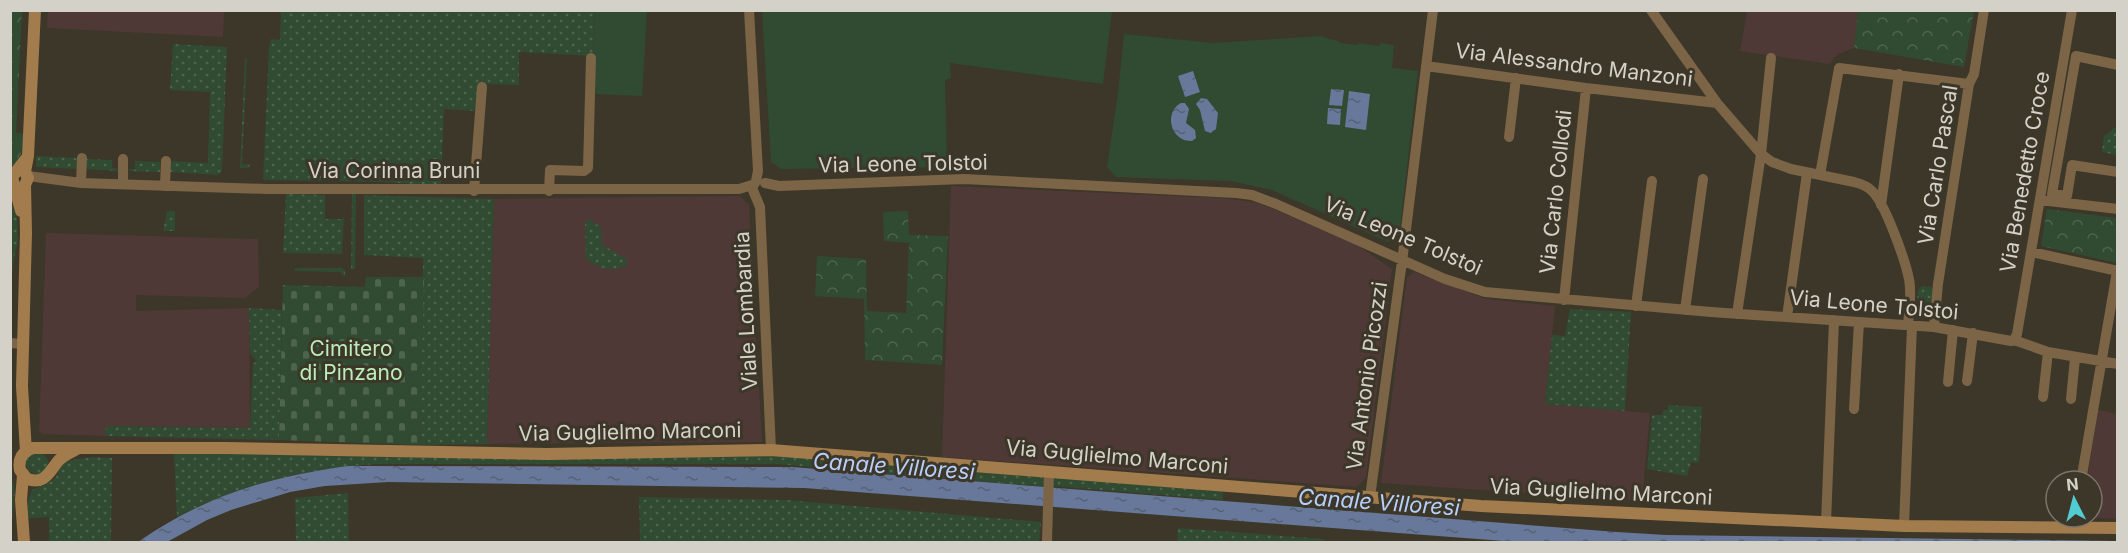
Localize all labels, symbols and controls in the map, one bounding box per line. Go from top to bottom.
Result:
street label: Via Alessandro Manzoni [1454,38,1694,91]
street label: Via Benedetto Croce [1994,69,2055,275]
street label: Via Carlo Pascal [1913,83,1962,247]
street label: Via Carlo Collodi [1534,109,1577,275]
street label: Via Leone Tolstoi [818,150,988,177]
street label: Via Corinna Bruni [308,158,480,183]
street label: Via Leone Tolstoi [1320,191,1486,280]
street label: Viale Lombardia [729,231,762,391]
street label: Via Antonio Picozzi [1341,280,1392,472]
street label: Via Leone Tolstoi [1788,285,1960,324]
park label: Cimitero di Pinzano [299,336,403,385]
street label: Via Guglielmo Marconi [518,417,742,446]
street label: Via Guglielmo Marconi [1005,434,1229,479]
water label: Canale Villoresi [812,447,976,485]
north arrow [2044,469,2104,529]
street label: Via Guglielmo Marconi [1489,473,1713,510]
text: N [2065,473,2080,495]
water label: Canale Villoresi [1297,483,1461,521]

